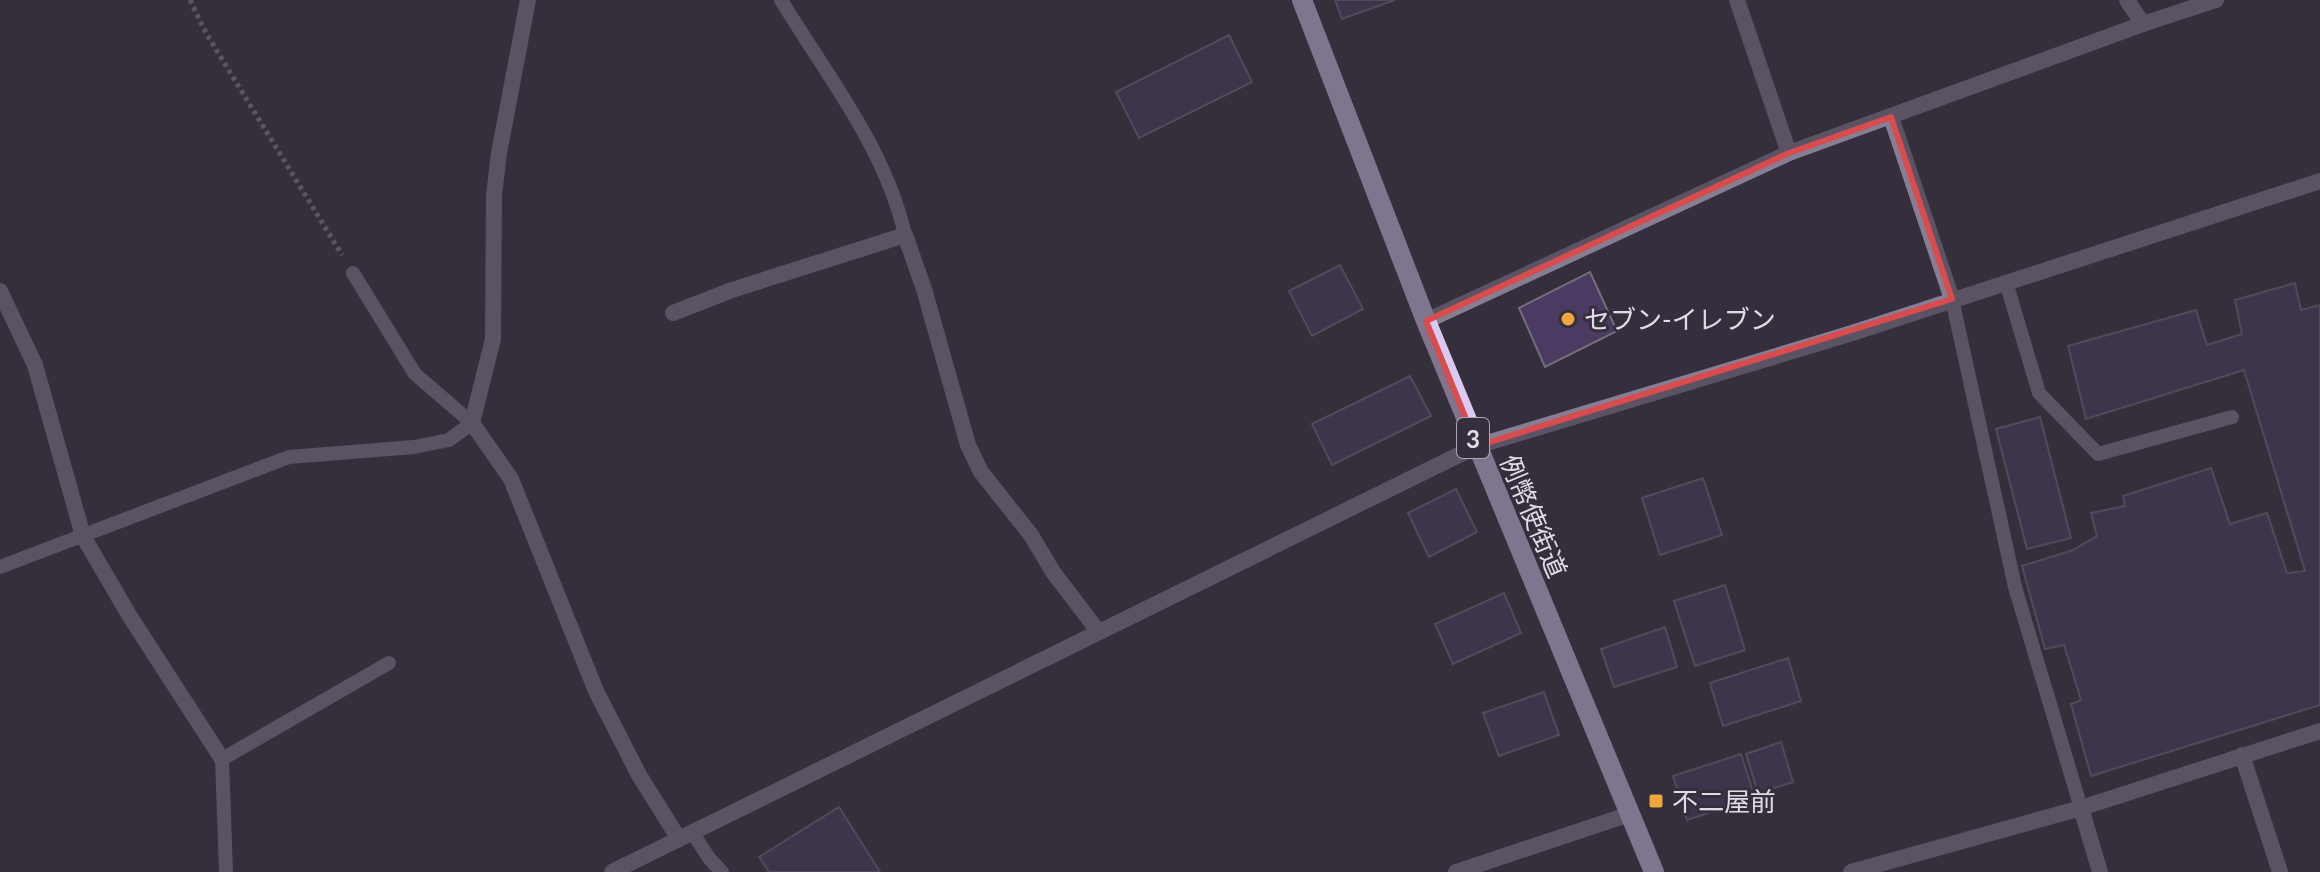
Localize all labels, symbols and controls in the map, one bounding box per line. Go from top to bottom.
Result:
place label: セブン-イレブン [1584,303,1776,335]
marker: セブン-イレブン [1559,310,1577,328]
road number: 3 [1457,418,1489,458]
street label: 例幣使街道 [1494,450,1574,582]
place label: 不二屋前 [1672,785,1776,817]
marker: 不二屋前 [1647,792,1665,810]

